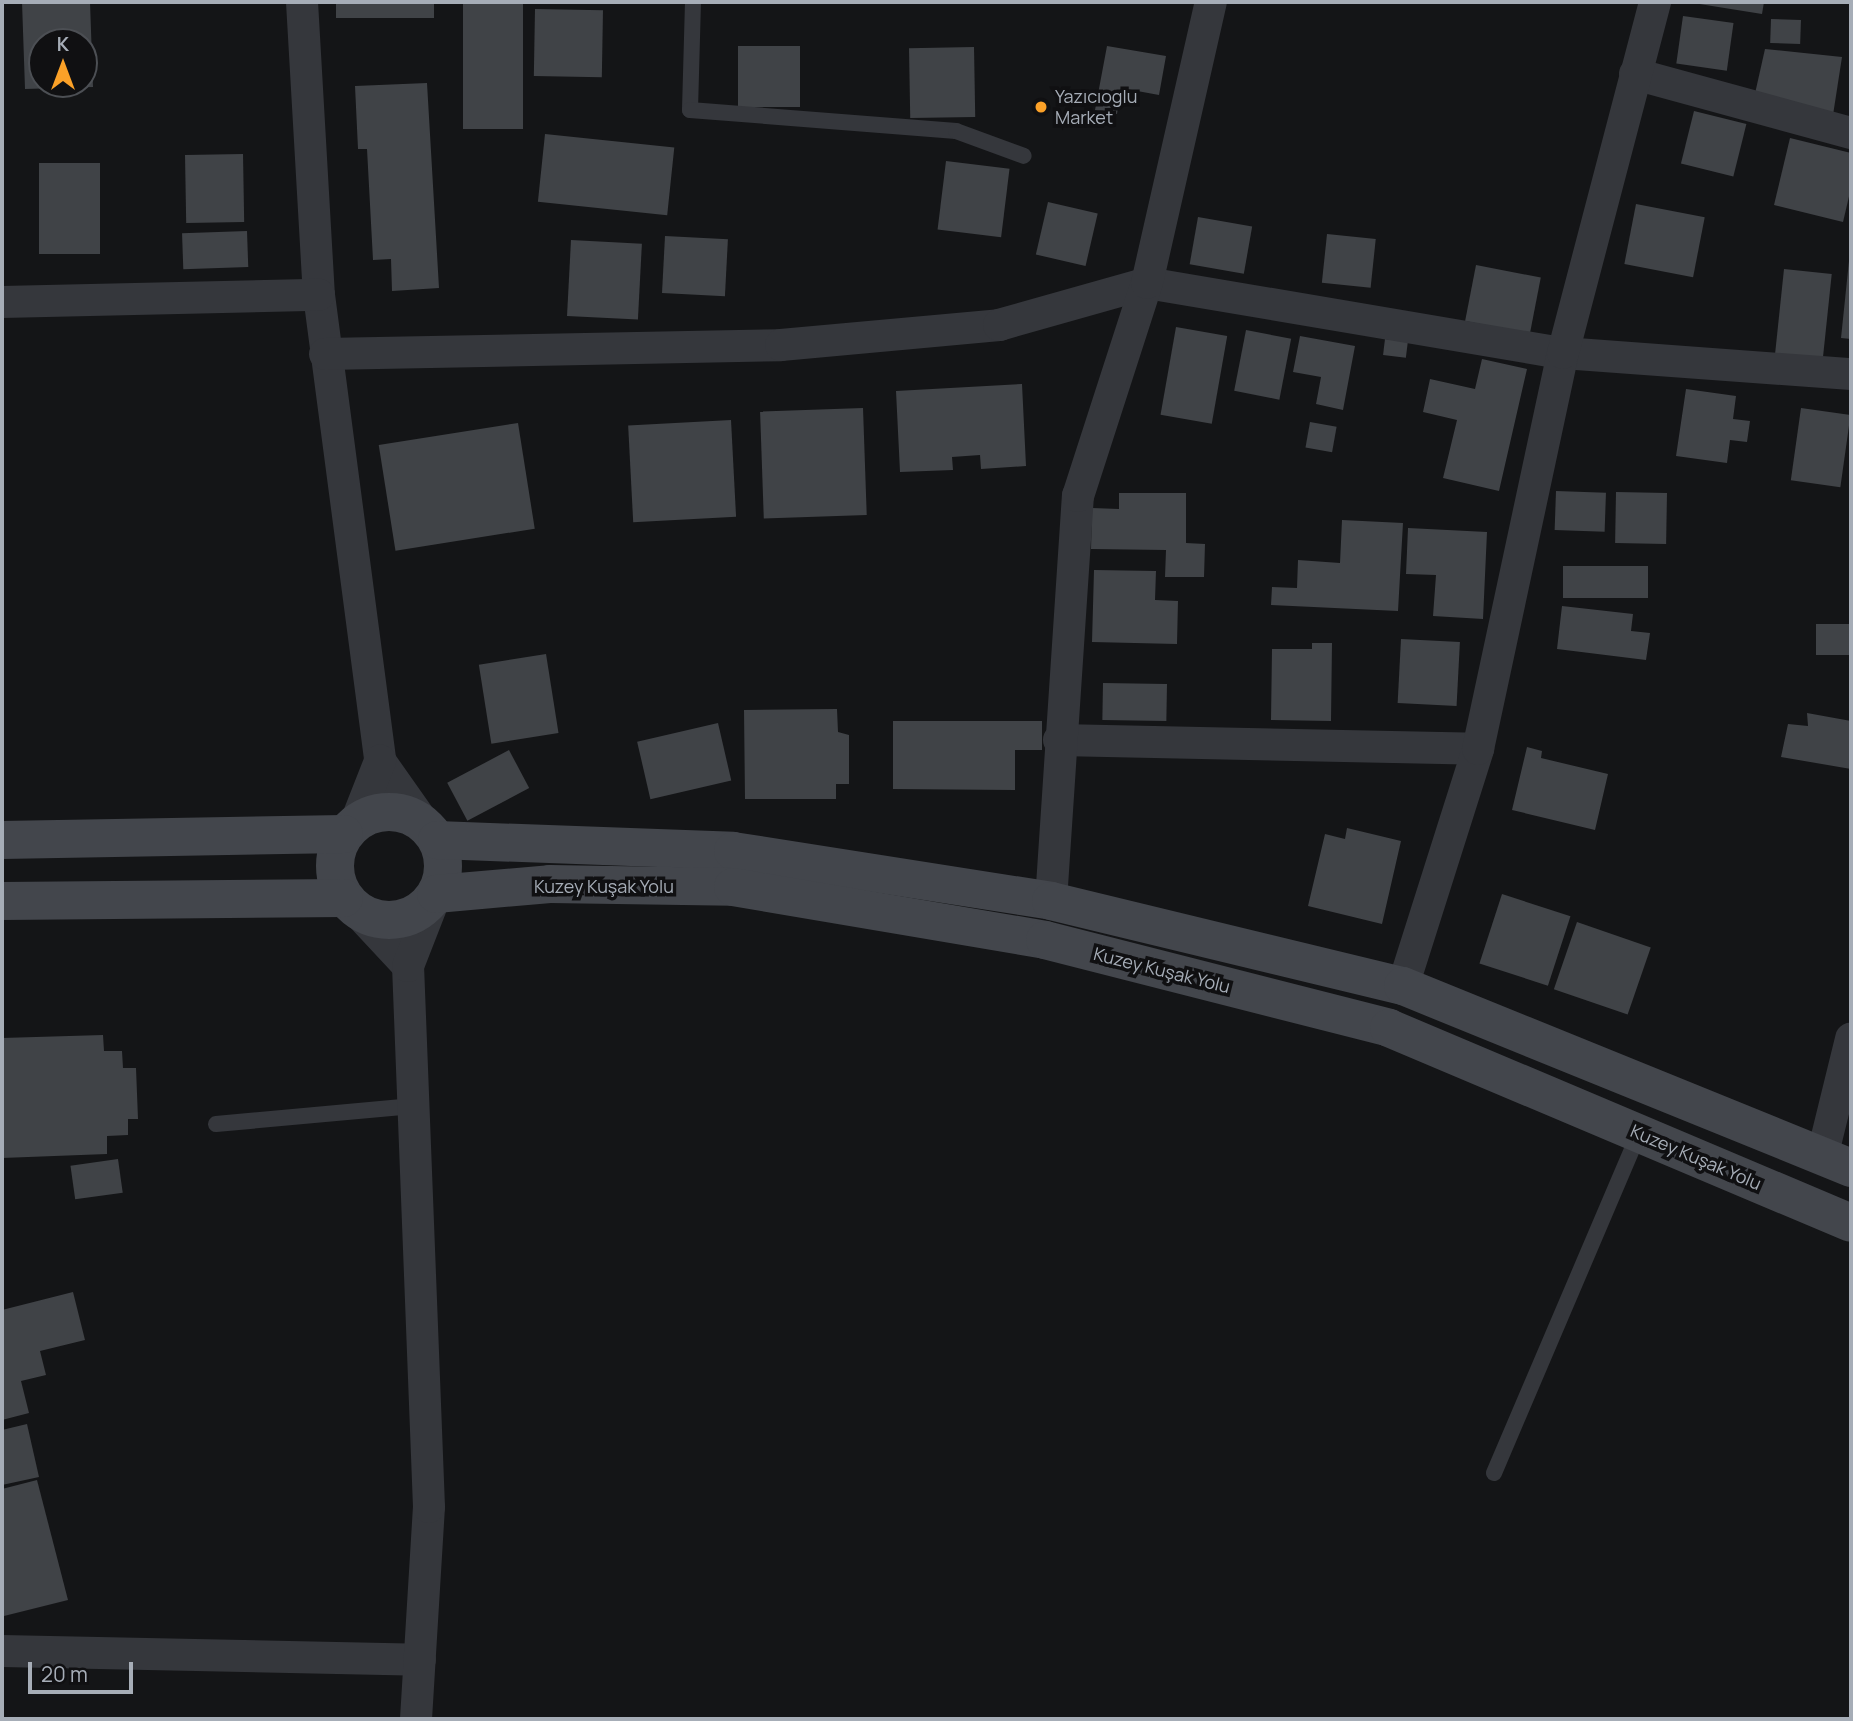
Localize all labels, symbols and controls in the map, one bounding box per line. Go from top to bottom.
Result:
north arrow [28,28,98,98]
text: K [57,31,69,57]
place label: Yazıcıoglu Market [1055,86,1137,128]
marker: Yazıcıoglu Market [1033,99,1049,115]
street label: Kuzey Kuşak Yolu [534,875,674,897]
street label: Kuzey Kuşak Yolu [1092,943,1232,997]
street label: Kuzey Kuşak Yolu [1627,1120,1765,1194]
scale bar [32,1648,136,1692]
text: 20 m [41,1660,88,1688]

